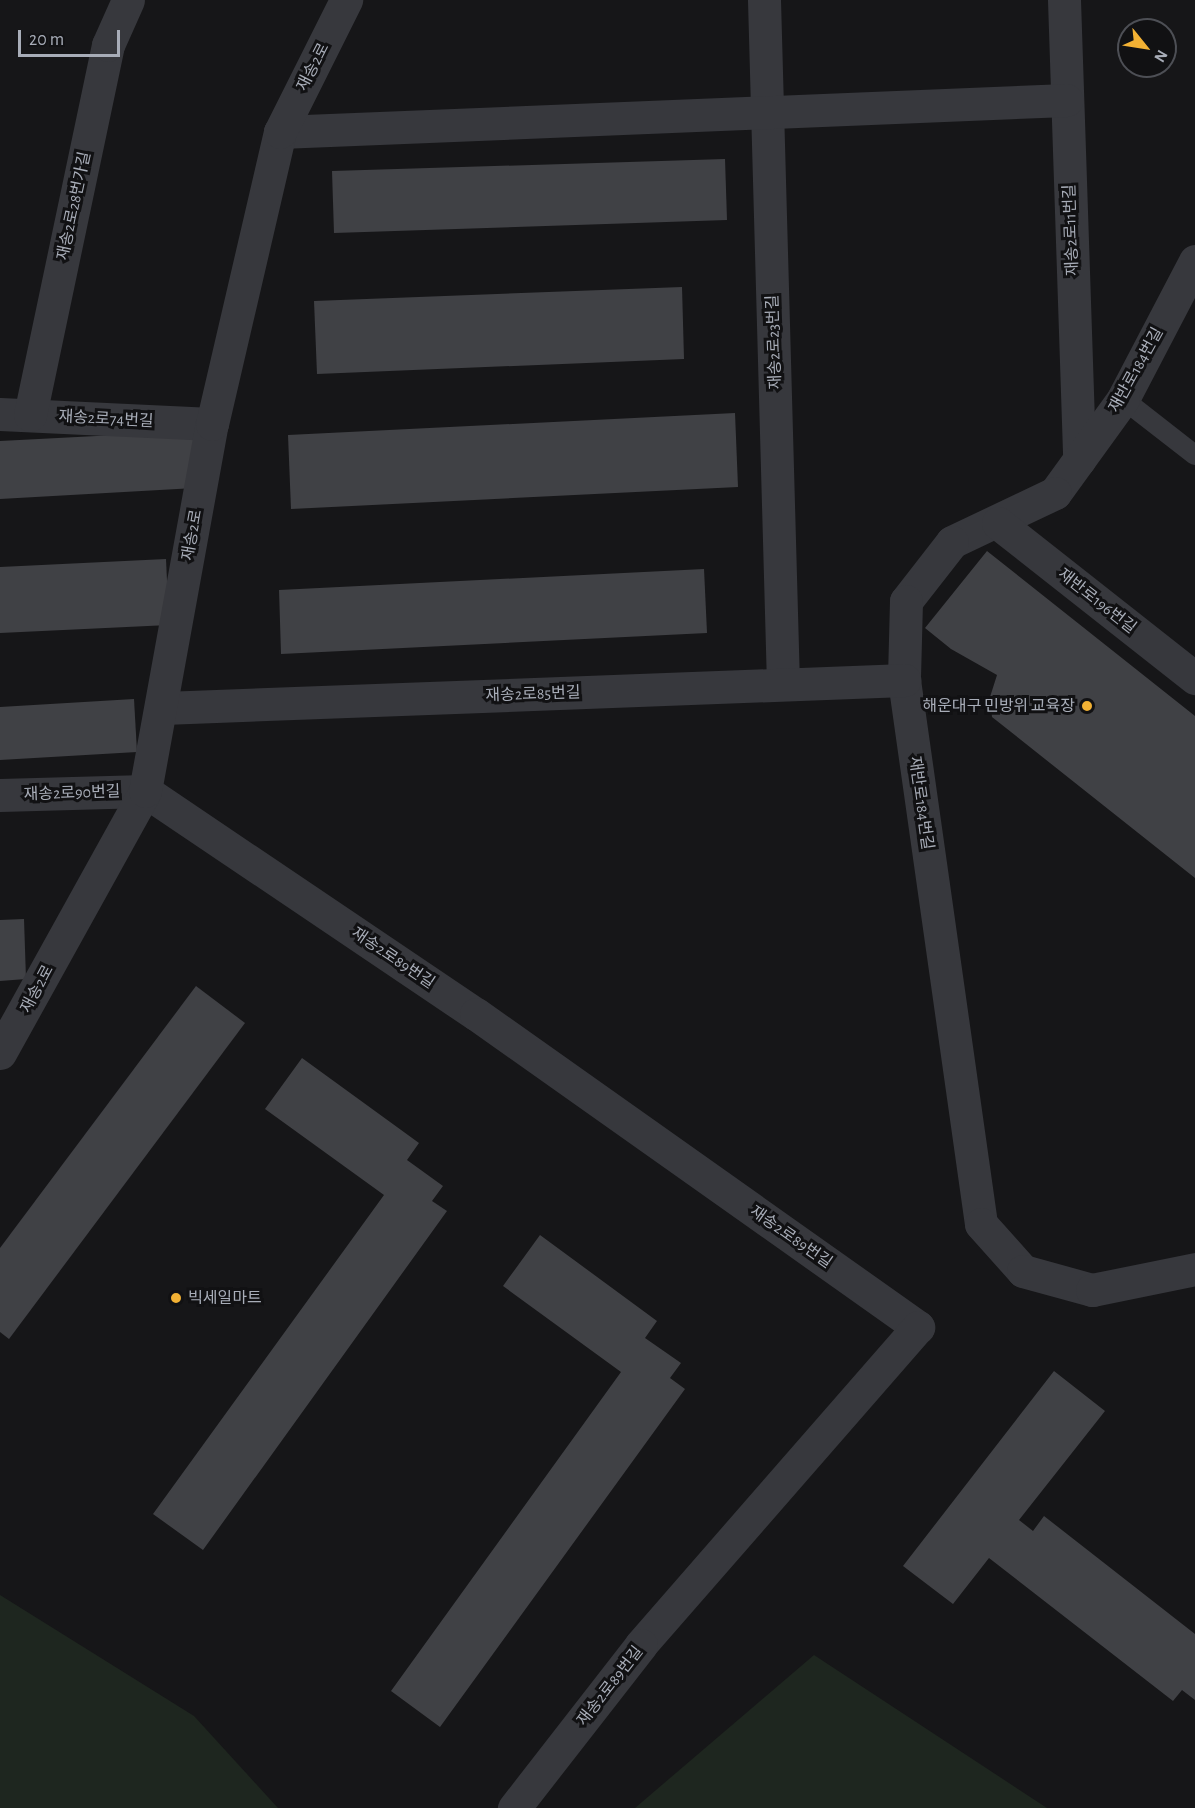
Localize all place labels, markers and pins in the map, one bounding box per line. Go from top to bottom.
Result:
place label: 해운대구 민방위 교육장 [923,696,1075,716]
marker: 해운대구 민방위 교육장 [1080,699,1094,713]
place label: 빅세일마트 [188,1288,262,1308]
marker: 빅세일마트 [169,1291,183,1305]

